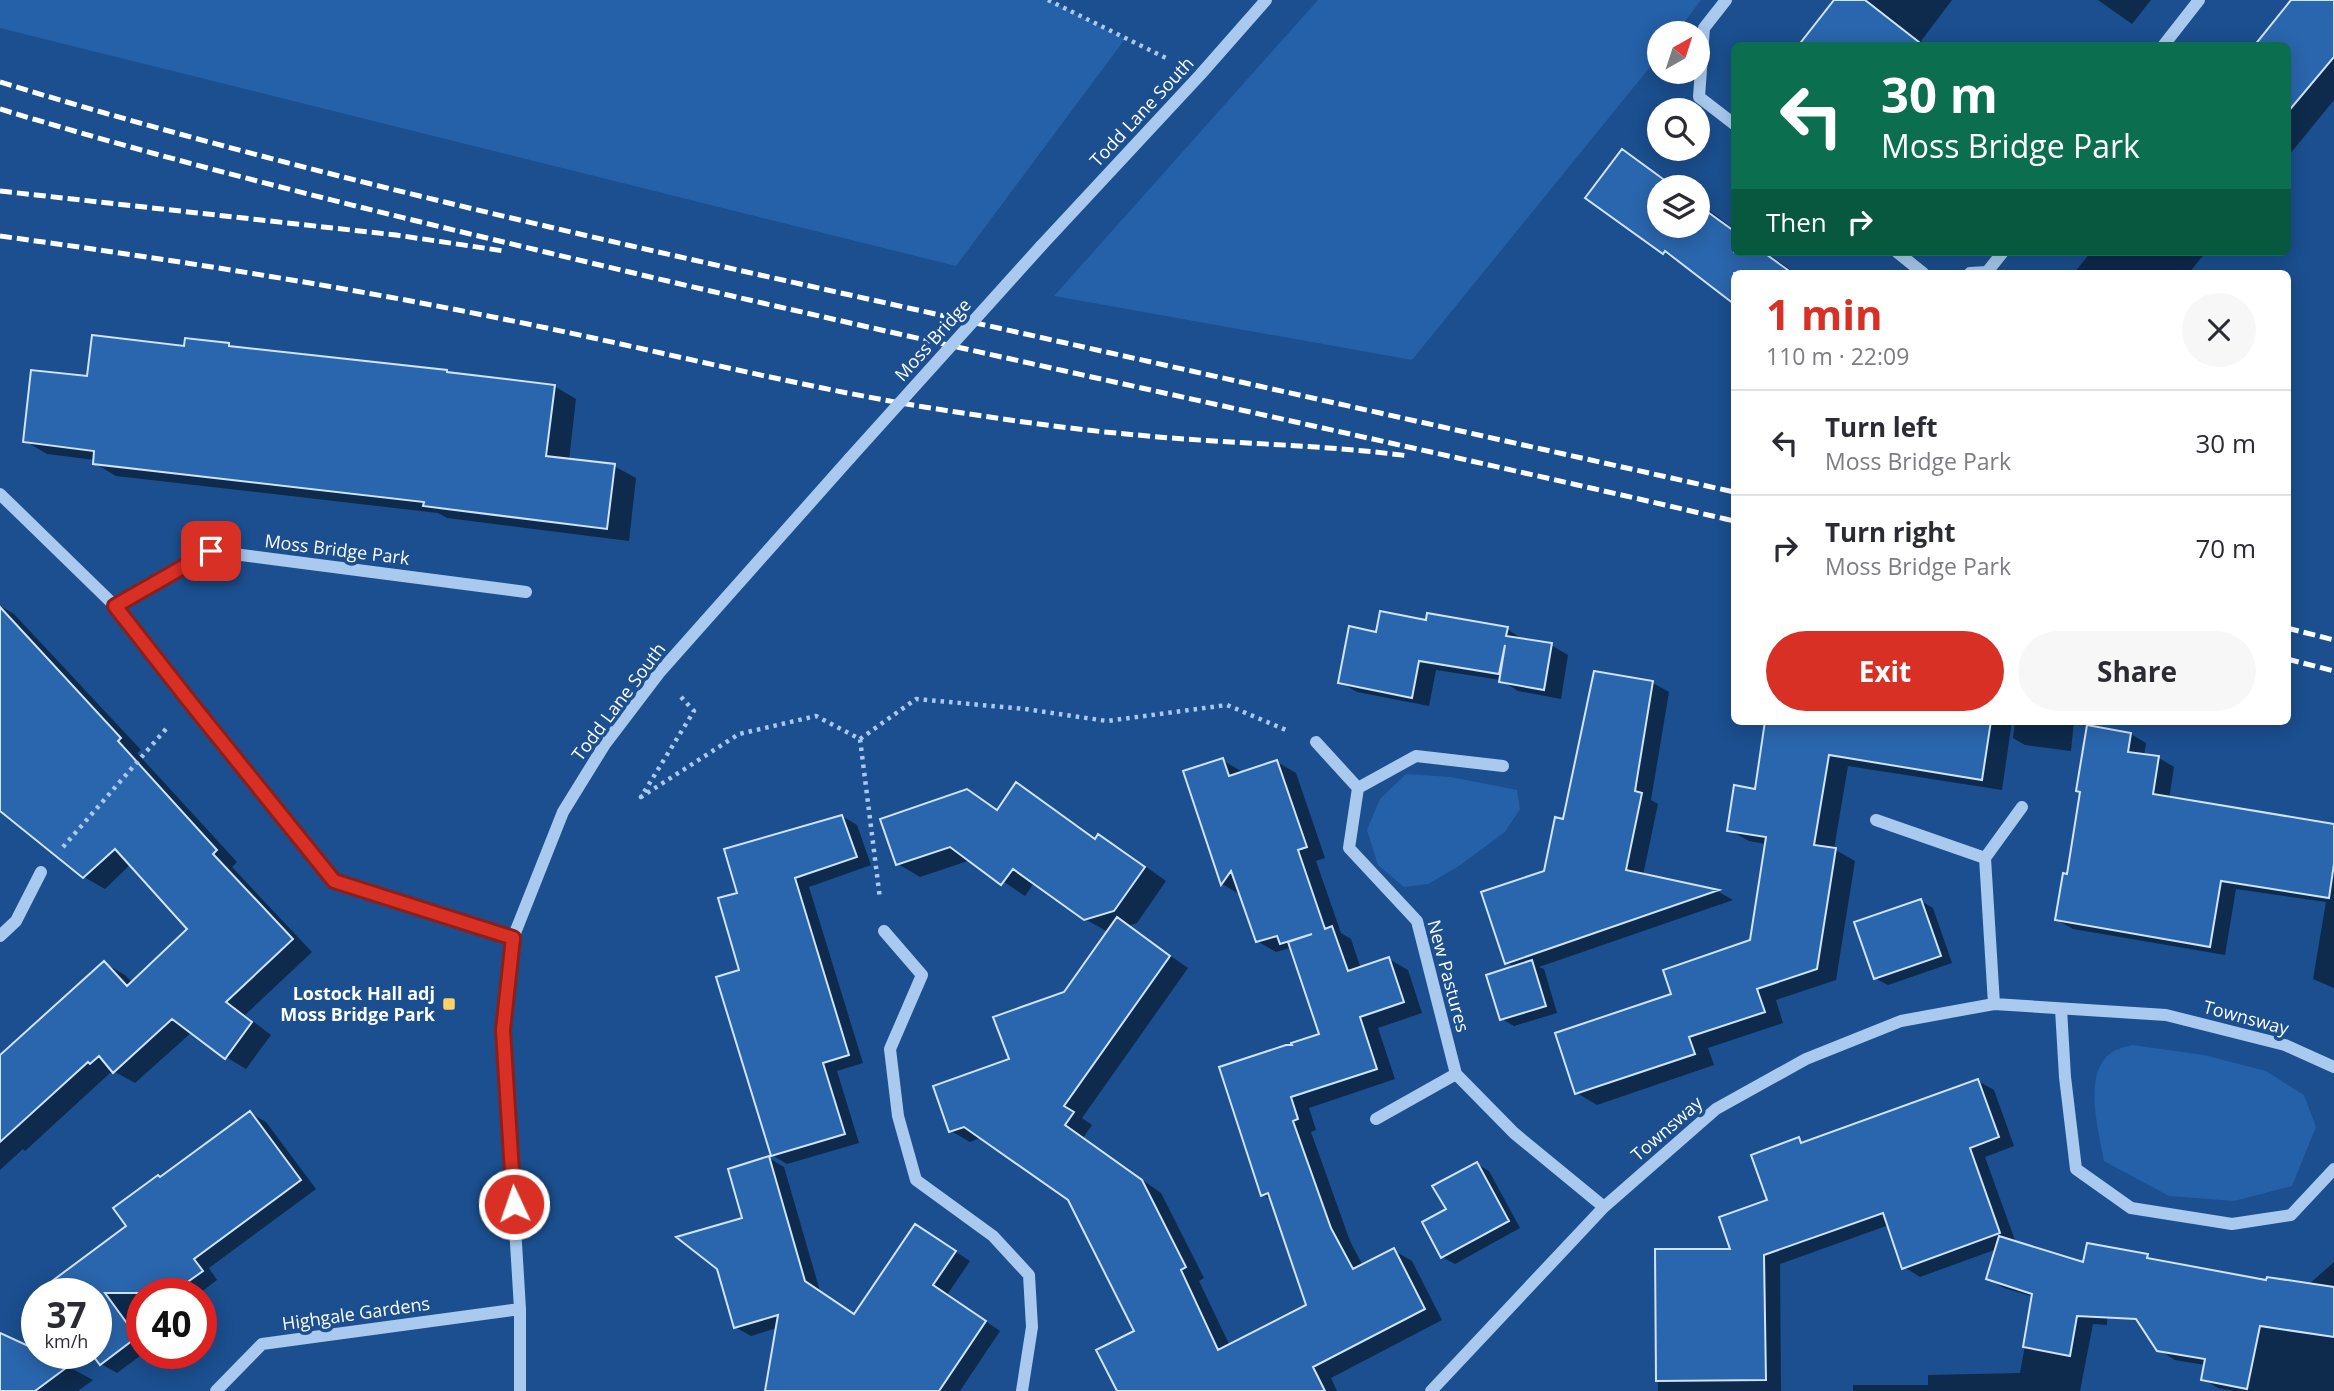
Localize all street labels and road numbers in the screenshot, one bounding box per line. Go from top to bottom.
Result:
street label: Todd Lane South [1084,51,1198,171]
street label: Moss Bridge [889,293,976,386]
street label: Moss Bridge Park [263,528,411,570]
street label: Todd Lane South [566,638,670,765]
street label: New Pastures [1422,917,1475,1034]
street label: Townsway [2201,994,2292,1040]
street label: Townsway [1626,1090,1708,1166]
street label: Highgale Gardens [280,1291,431,1335]

